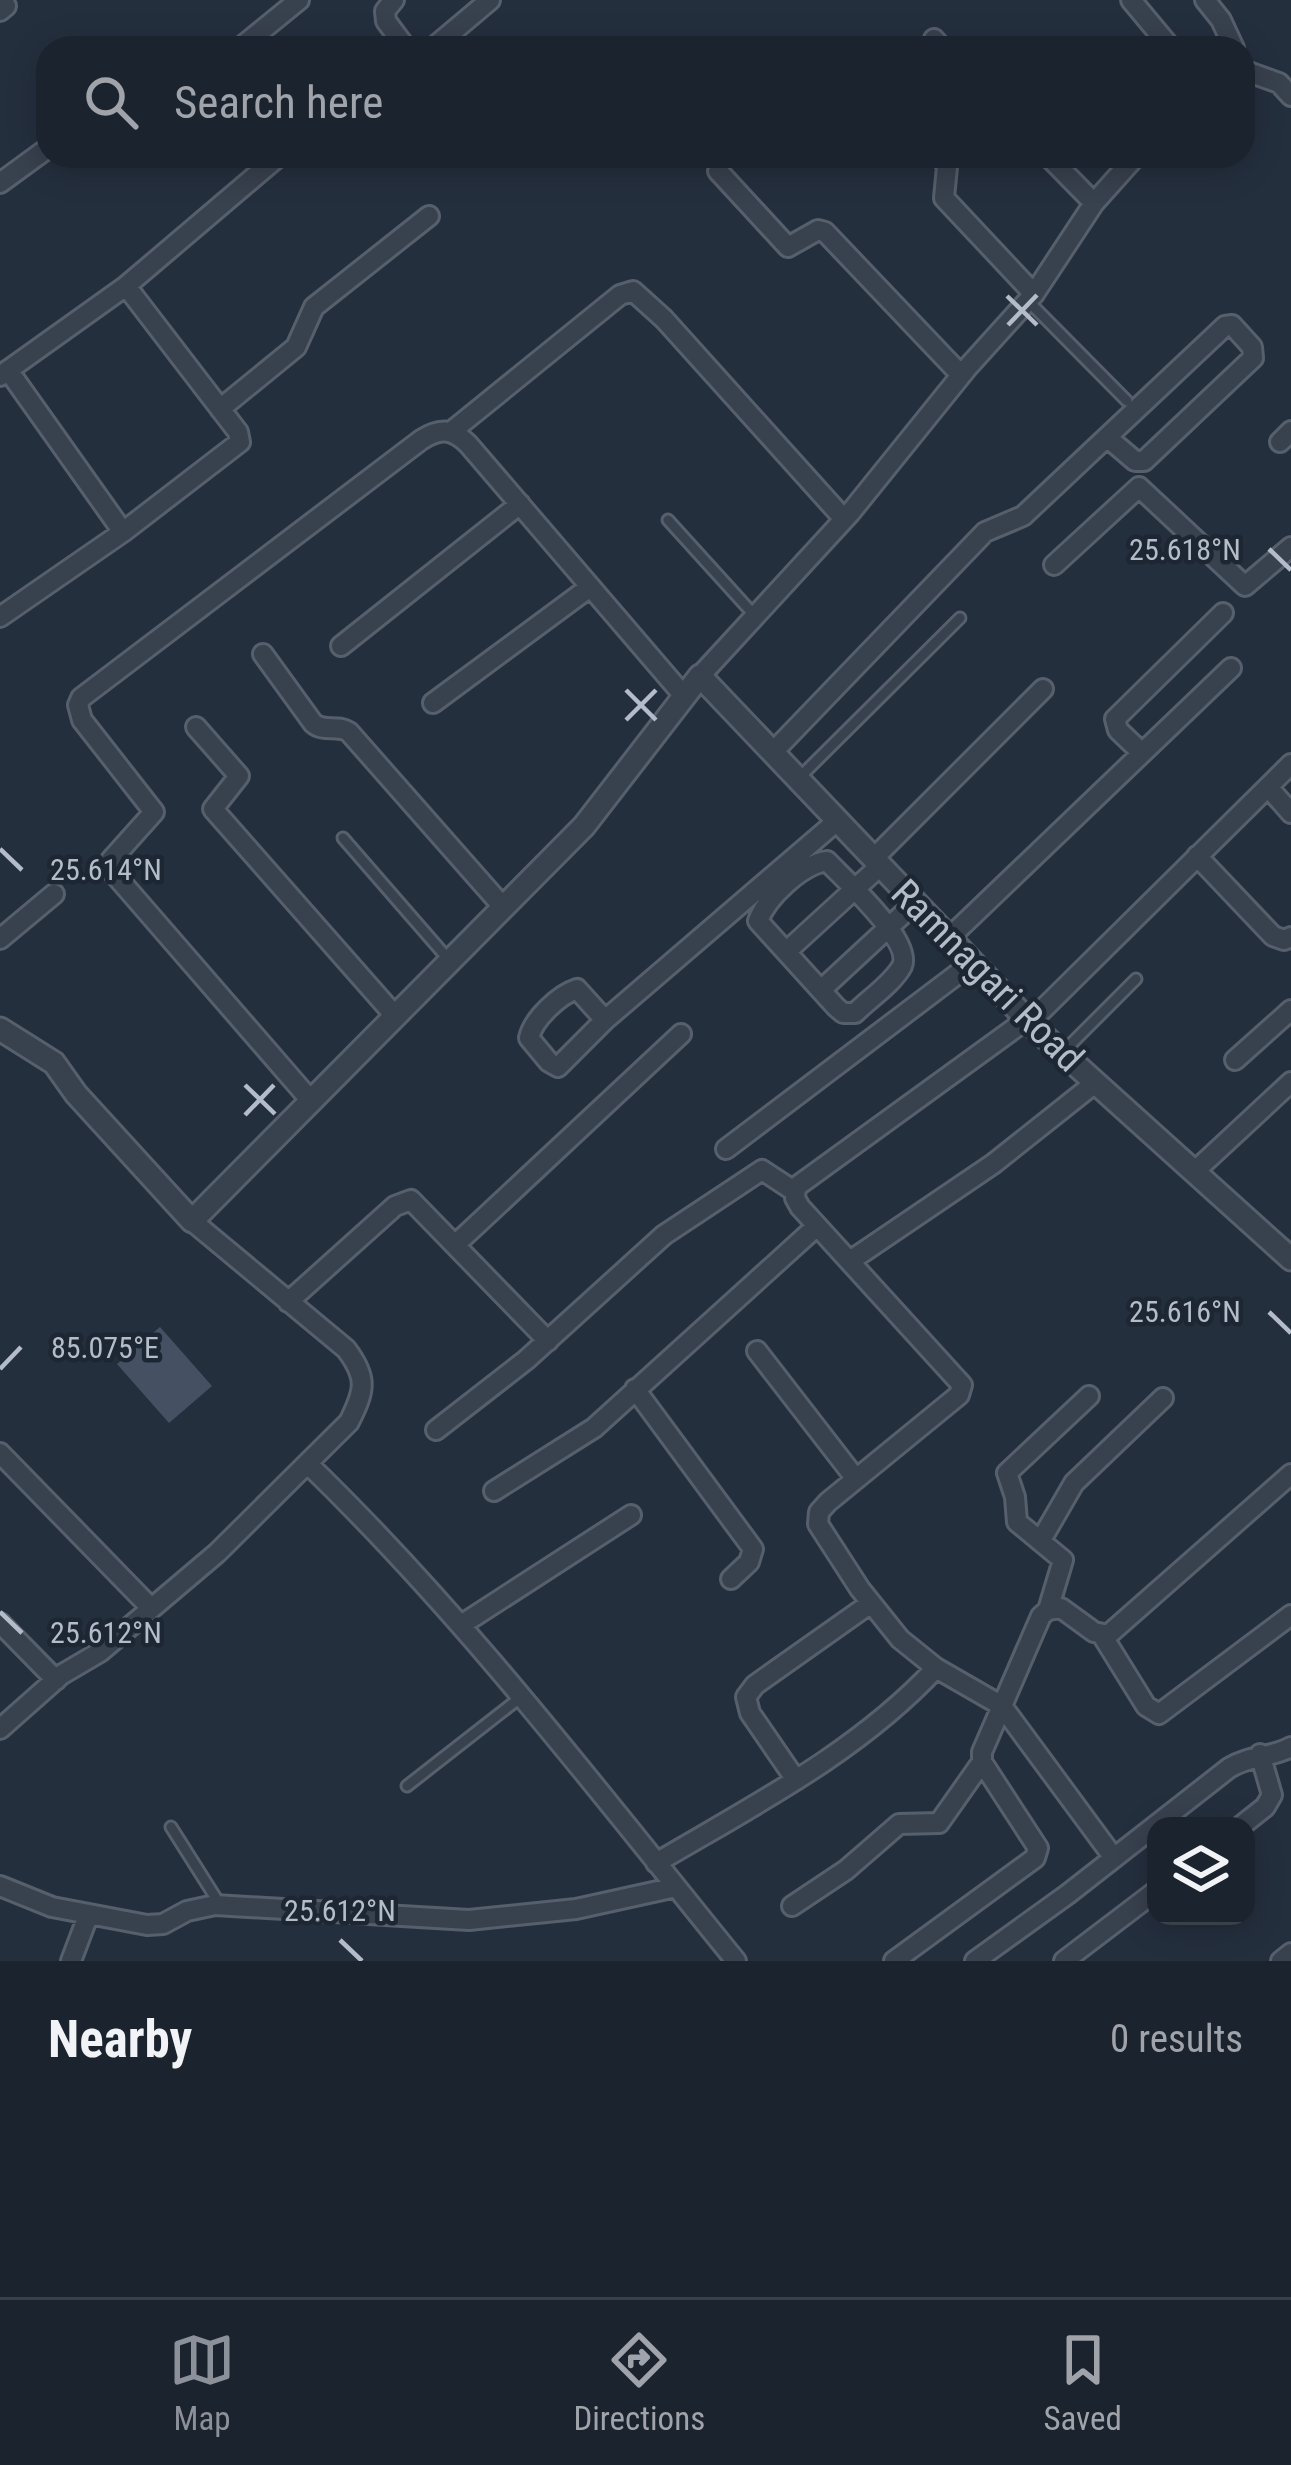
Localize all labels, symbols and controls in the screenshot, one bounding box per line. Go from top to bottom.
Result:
search box [36,36,1255,168]
icon: search [78,69,144,135]
text: Search here [174,76,383,129]
text: 25.618°N [1129,532,1241,567]
text: 25.614°N [50,852,162,887]
street label: Ramnagari Road [882,870,1093,1081]
text: 25.616°N [1129,1294,1241,1329]
text: 85.075°E [51,1330,159,1365]
text: 25.612°N [50,1615,162,1650]
map controls [1147,1817,1255,1925]
button: layers [1147,1817,1255,1925]
text: 25.612°N [284,1893,396,1928]
text: Nearby [48,2010,192,2069]
text: 0 results [1110,2016,1243,2062]
tab: Map [169,2327,235,2438]
tab: Directions [573,2327,705,2438]
tab: Saved [1043,2327,1122,2438]

